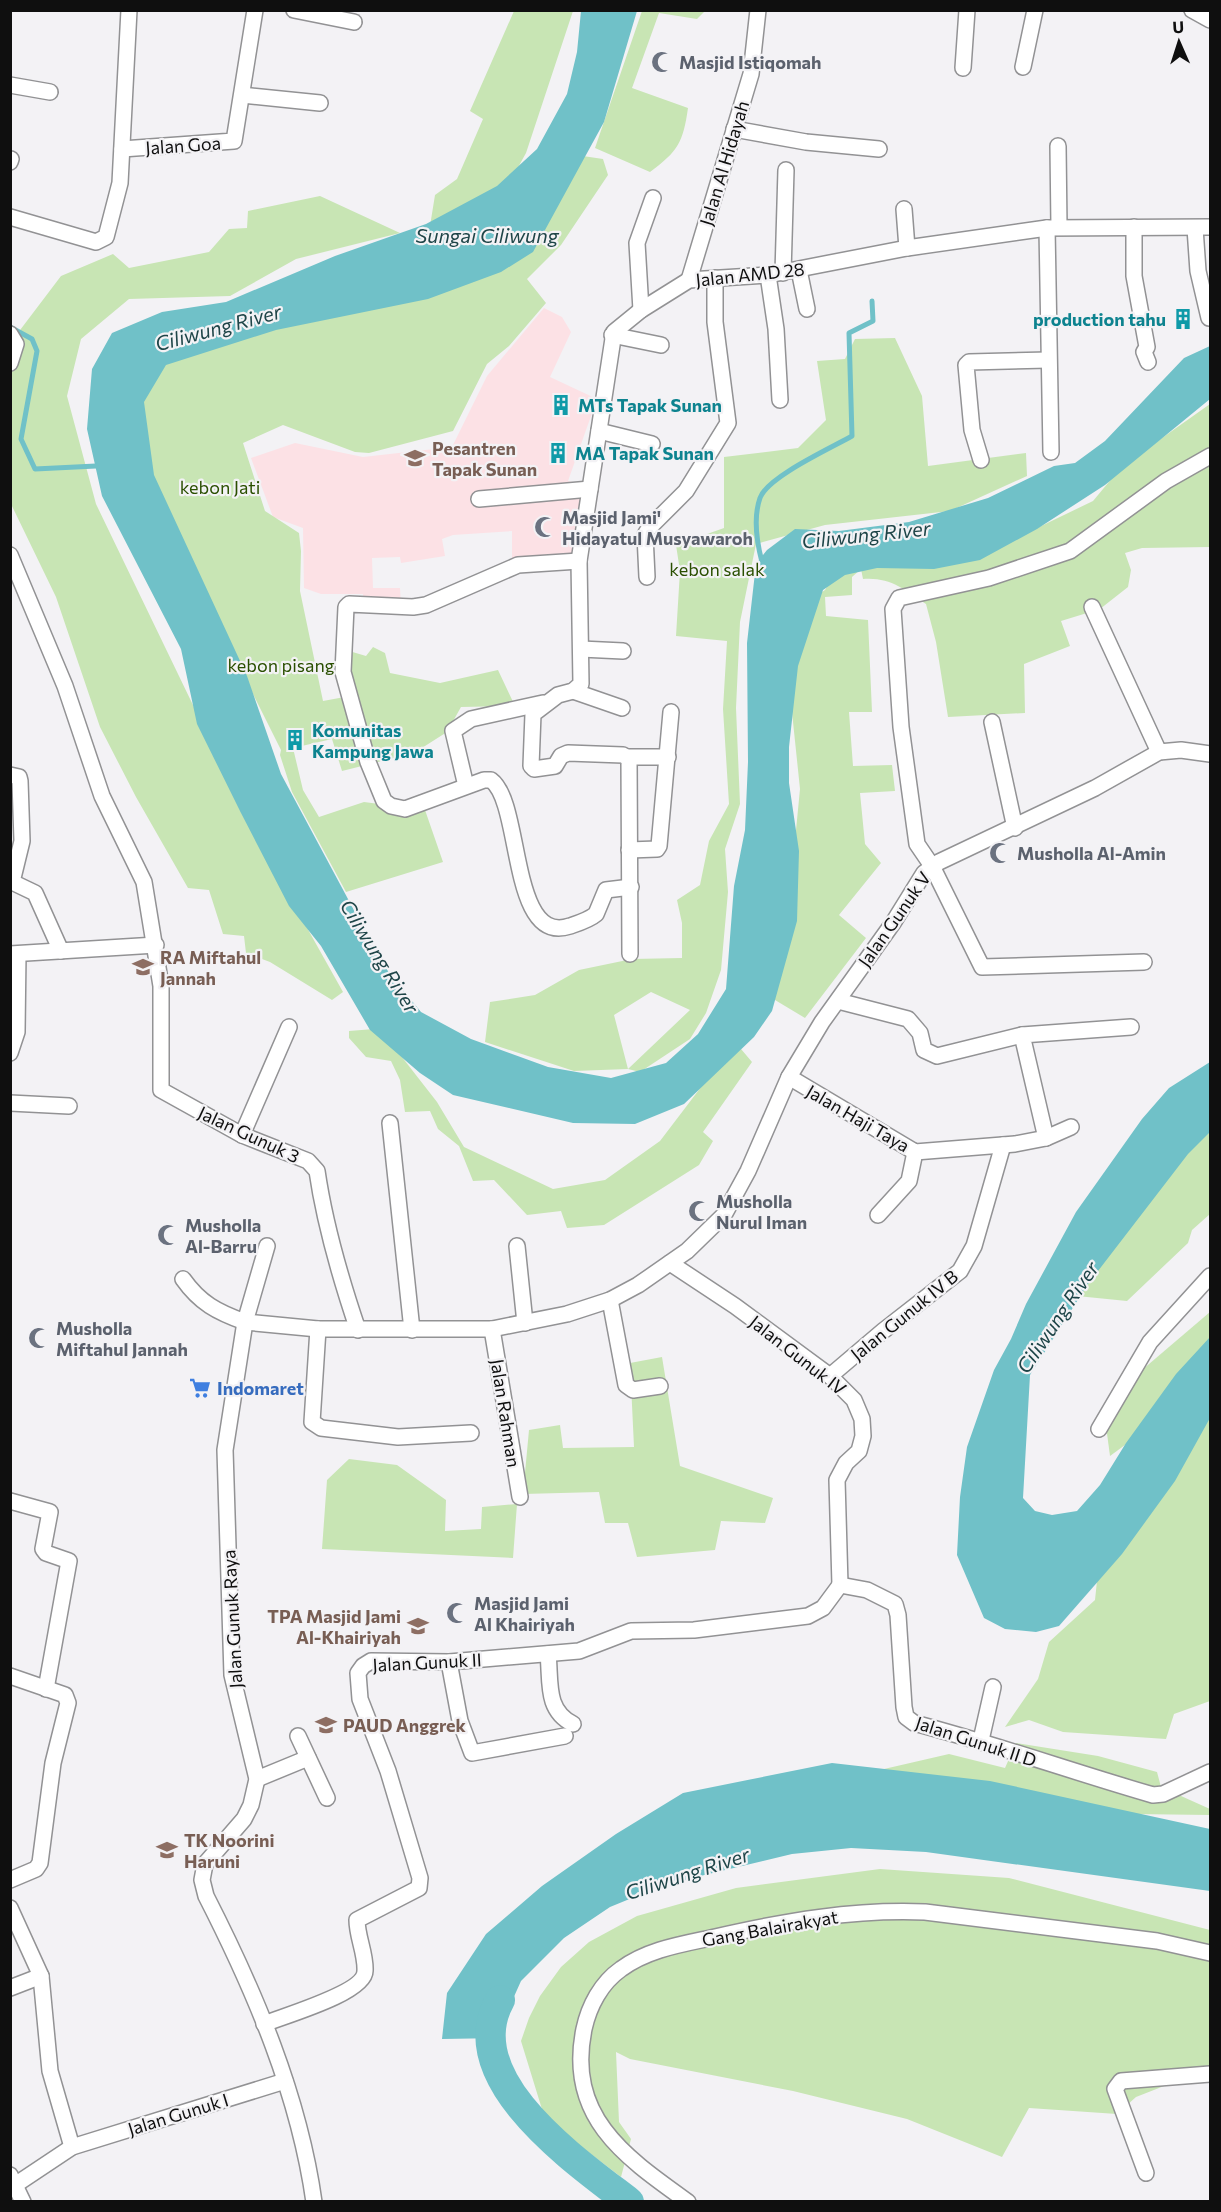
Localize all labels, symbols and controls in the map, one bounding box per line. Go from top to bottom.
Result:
north arrow [1149,12,1209,72]
text: U [1172,17,1185,36]
mosque icon: Masjid Istiqomah [650,50,674,74]
place label: Masjid Istiqomah [679,51,822,73]
street label: Jalan Al Hidayah [695,98,753,228]
street label: Jalan Goa [144,131,222,159]
water label: Sungai Ciliwung [415,223,560,247]
street label: Jalan AMD 28 [694,257,806,291]
water label: Ciliwung River [152,298,285,355]
building icon: production tahu [1171,307,1195,331]
place label: production tahu [1033,308,1166,330]
building icon: MTs Tapak Sunan [549,393,573,417]
place label: MTs Tapak Sunan [578,394,722,416]
place label: Pesantren Tapak Sunan [432,437,537,480]
building icon: MA Tapak Sunan [546,441,570,465]
place label: MA Tapak Sunan [575,442,714,464]
school or university icon: Pesantren Tapak Sunan [403,446,427,470]
park label: kebon Jati [180,476,260,498]
place label: Masjid Jami' Hidayatul Musyawaroh [562,506,753,549]
mosque icon: Masjid Jami' Hidayatul Musyawaroh [533,515,557,539]
water label: Ciliwung River [800,515,933,553]
park label: kebon salak [669,558,765,580]
park label: kebon pisang [228,654,335,676]
place label: Komunitas Kampung Jawa [312,719,434,762]
building icon: Komunitas Kampung Jawa [283,728,307,752]
mosque icon: Musholla Al-Amin [988,841,1012,865]
place label: Musholla Al-Amin [1017,842,1166,864]
street label: Jalan Gunuk V [853,867,935,971]
water label: Ciliwung River [336,895,425,1018]
place label: RA Miftahul Jannah [160,946,261,989]
school or university icon: RA Miftahul Jannah [131,955,155,979]
street label: Jalan Haji Taya [802,1080,914,1156]
street label: Jalan Gunuk 3 [195,1101,303,1167]
place label: Musholla Nurul Iman [716,1190,807,1233]
mosque icon: Musholla Nurul Iman [687,1199,711,1223]
place label: Musholla Al-Barru [185,1214,261,1257]
mosque icon: Musholla Al-Barru [156,1223,180,1247]
water label: Ciliwung River [1011,1256,1104,1377]
street label: Jalan Gunuk IV B [846,1265,962,1365]
street label: Jalan Gunuk IV [745,1310,851,1400]
place label: Musholla Miftahul Jannah [56,1317,188,1360]
mosque icon: Musholla Miftahul Jannah [27,1326,51,1350]
street label: Jalan Rahman [487,1357,525,1469]
supermarket icon: Indomaret [188,1376,212,1400]
place label: Indomaret [217,1377,304,1399]
street label: Jalan Gunuk Raya [217,1549,247,1689]
place label: Masjid Jami Al Khairiyah [474,1592,575,1635]
mosque icon: Masjid Jami Al Khairiyah [445,1601,469,1625]
place label: TPA Masjid Jami Al-Khairiyah [267,1605,401,1648]
school or university icon: TPA Masjid Jami Al-Khairiyah [406,1614,430,1638]
street label: Jalan Gunuk II [372,1648,482,1676]
street label: Jalan Gunuk II D [913,1711,1039,1771]
school or university icon: PAUD Anggrek [314,1713,338,1737]
place label: PAUD Anggrek [343,1714,467,1736]
place label: TK Noorini Haruni [184,1829,275,1872]
school or university icon: TK Noorini Haruni [155,1838,179,1862]
water label: Ciliwung River [622,1841,753,1904]
street label: Gang Balairakyat [700,1905,840,1951]
street label: Jalan Gunuk I [125,2088,231,2140]

